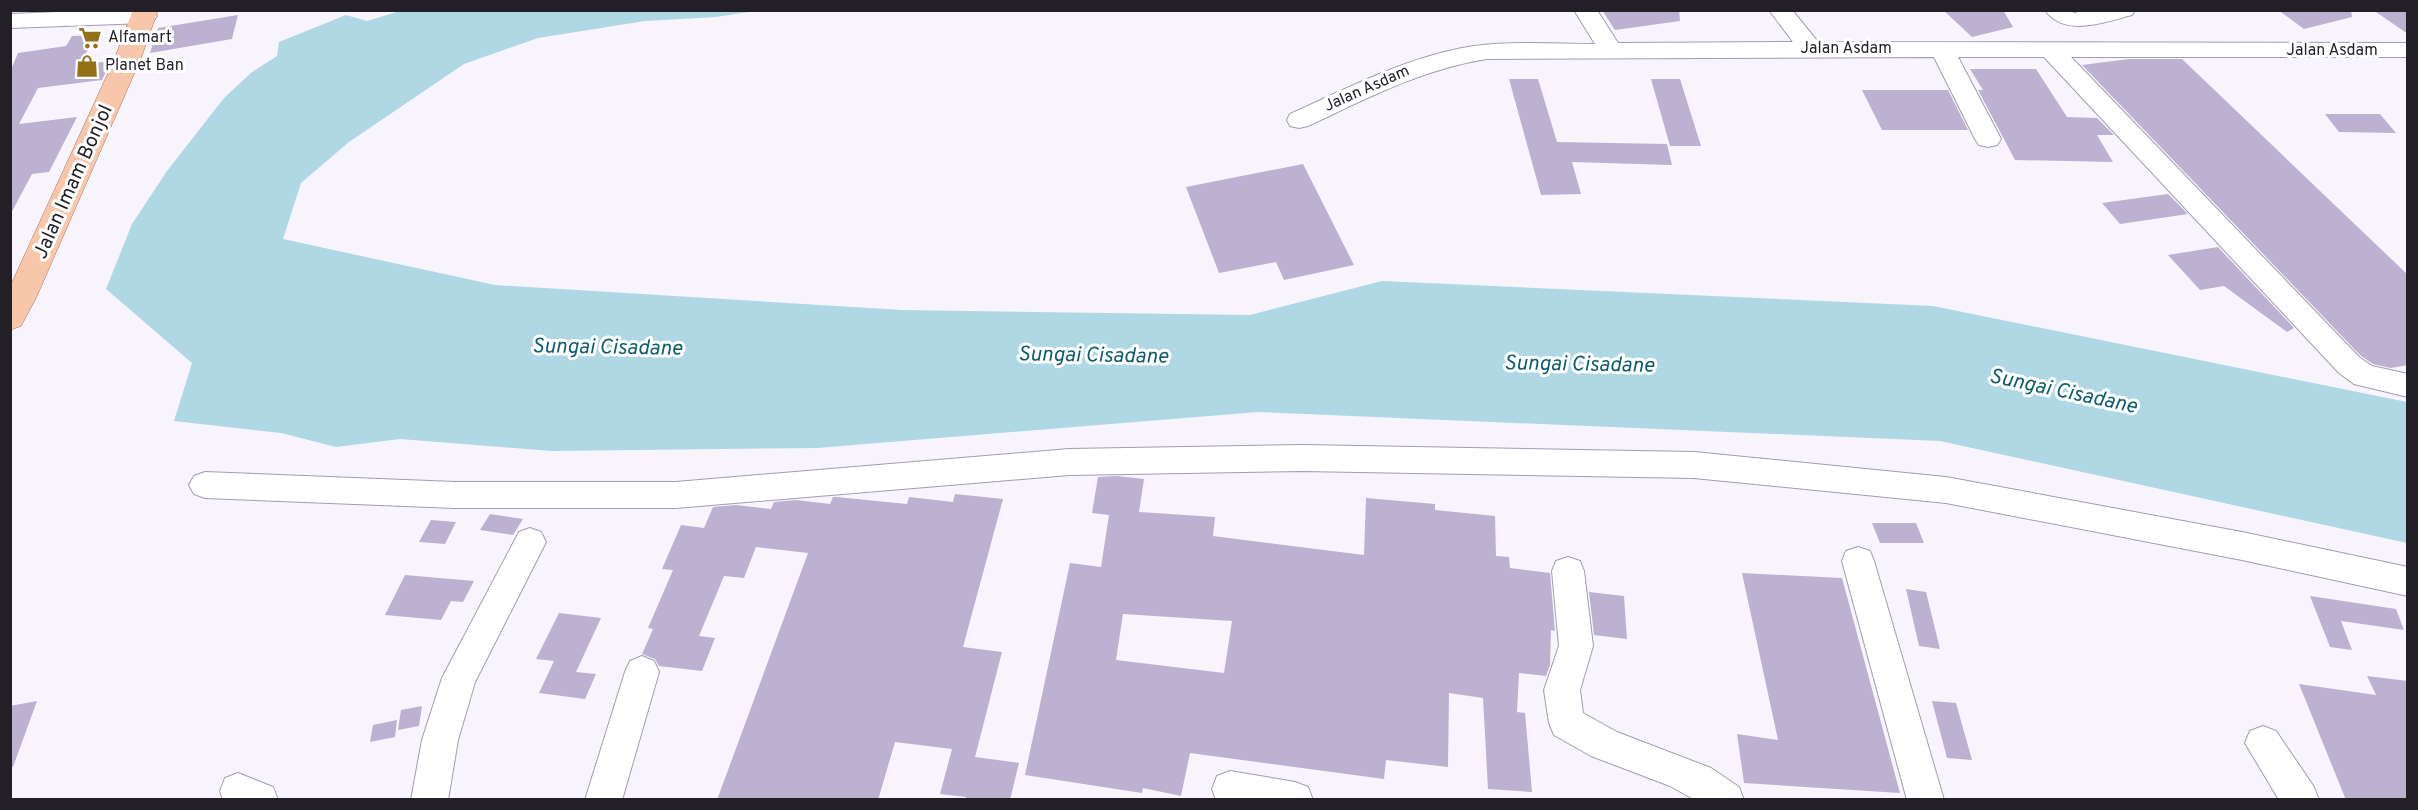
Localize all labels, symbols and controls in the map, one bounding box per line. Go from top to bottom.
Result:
supermarket icon: Alfamart [77,25,103,51]
place label: Alfamart [108,28,172,48]
street label: Jalan Asdam [1800,39,1892,59]
street label: Jalan Asdam [2286,41,2378,61]
shop icon: Planet Ban [74,53,100,79]
place label: Planet Ban [105,56,184,76]
street label: Jalan Asdam [1321,61,1413,117]
street label: Jalan Imam Bonjol [28,101,120,263]
water label: Sungai Cisadane [532,333,684,363]
water label: Sungai Cisadane [1018,341,1170,371]
water label: Sungai Cisadane [1504,350,1656,380]
water label: Sungai Cisadane [1987,363,2140,421]

